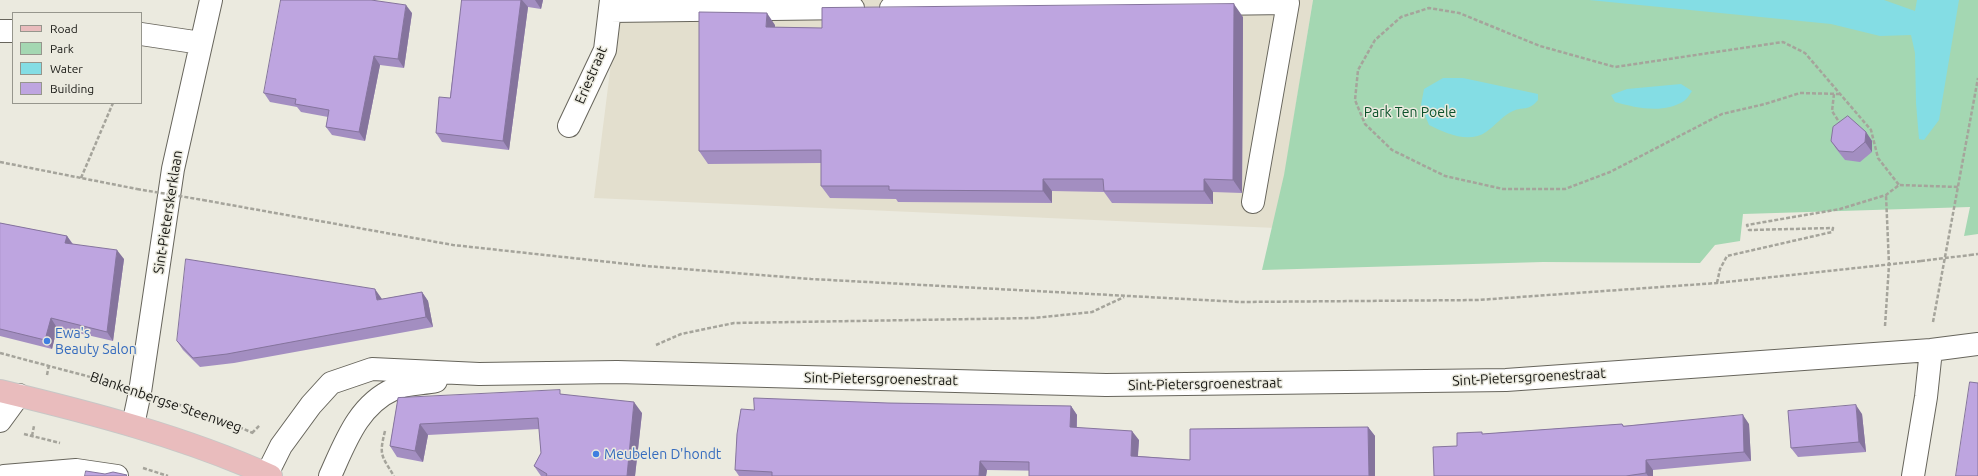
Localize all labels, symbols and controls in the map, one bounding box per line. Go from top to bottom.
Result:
legend [12,12,142,104]
text: Road [50,22,78,35]
text: Park [50,42,74,55]
street label: Eriestraat [571,44,611,106]
text: Water [50,62,83,75]
text: Building [50,82,94,95]
park label: Park Ten Poele [1364,104,1456,120]
street label: Sint-Pieterskerklaan [150,149,186,275]
place label: Ewa's Beauty Salon [55,325,137,358]
marker: Ewa's Beauty Salon [42,336,52,346]
street label: Sint-Pietersgroenestraat [1452,365,1606,389]
street label: Blankenbergse Steenweg [88,368,244,436]
street label: Sint-Pietersgroenestraat [804,369,958,389]
street label: Sint-Pietersgroenestraat [1128,374,1282,394]
place label: Meubelen D'hondt [604,446,721,462]
marker: Meubelen D'hondt [591,449,601,459]

